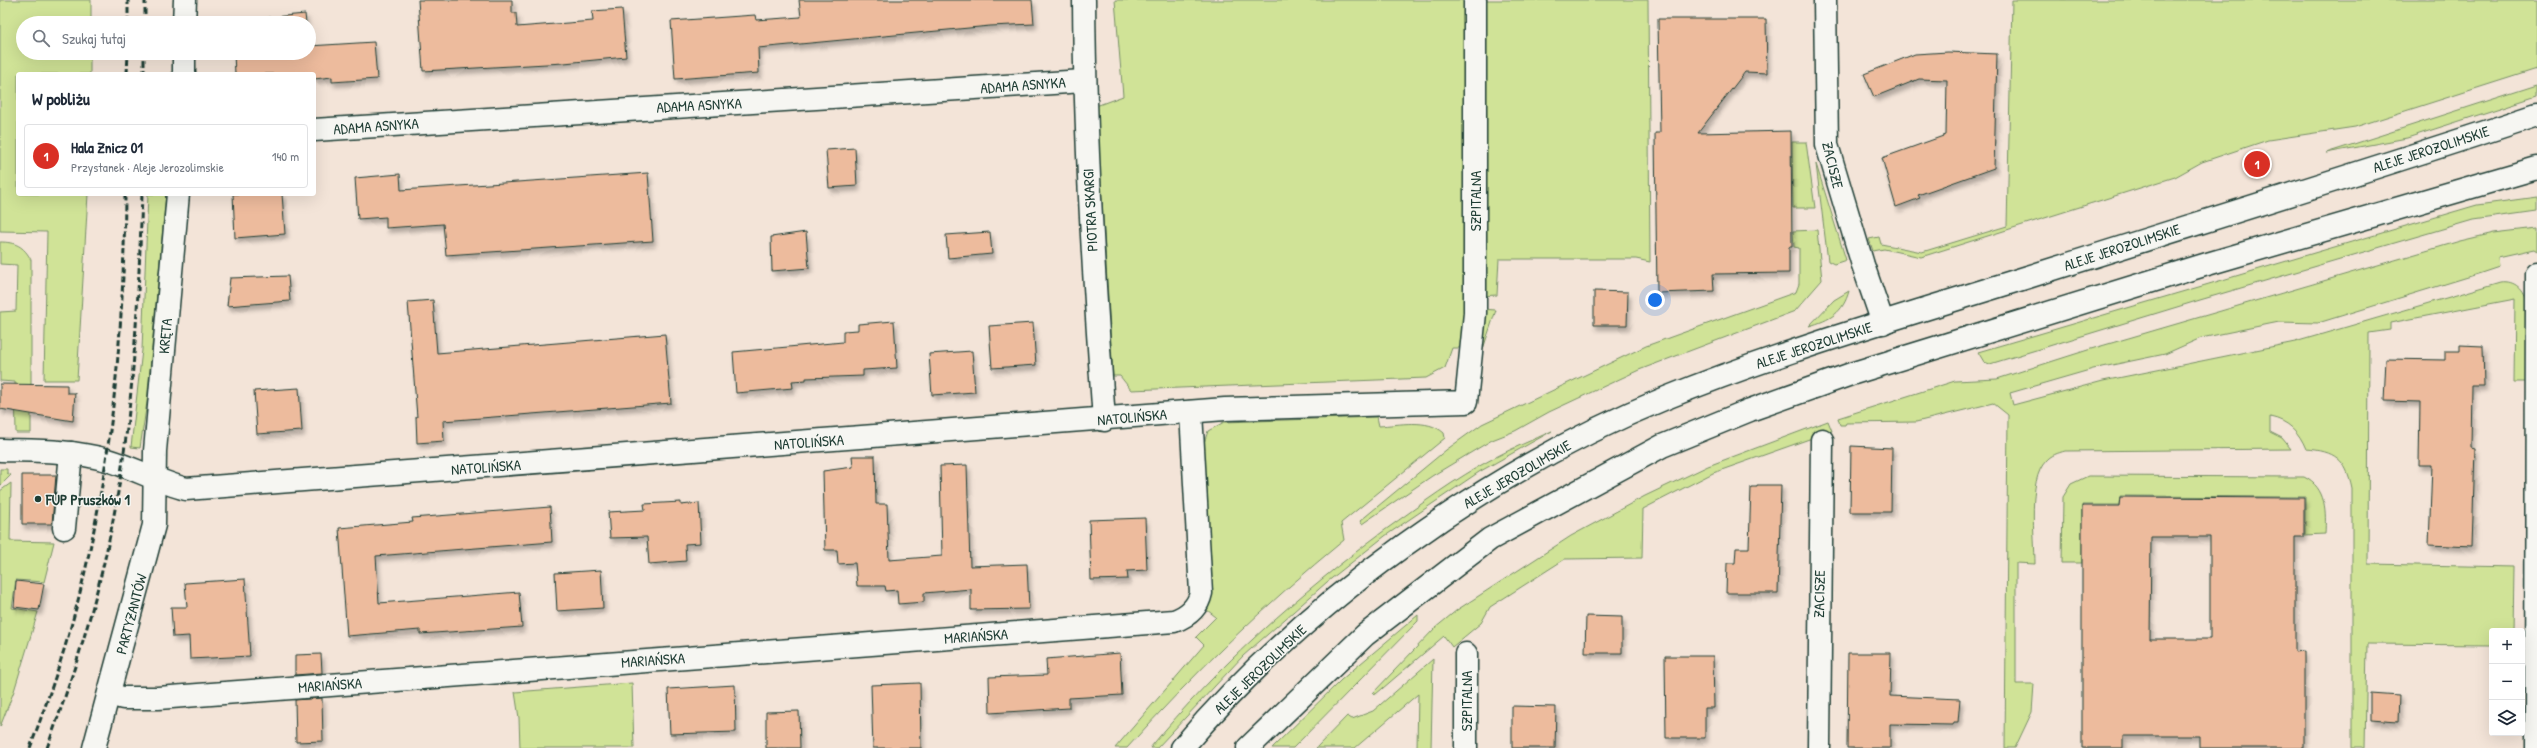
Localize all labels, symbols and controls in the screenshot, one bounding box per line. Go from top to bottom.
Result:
search box [16,16,316,60]
icon: search [30,27,52,49]
text: Szukaj tutaj [62,28,126,49]
street label: ADAMA ASNYKA [980,71,1067,98]
text: W pobliżu [32,87,90,110]
street label: ADAMA ASNYKA [656,92,743,118]
street label: ADAMA ASNYKA [333,112,420,139]
street label: ALEJE JEROZOLIMSKIE [2370,120,2492,178]
text: Hala Znicz 01 [71,137,143,158]
street label: ZACISZE [1817,139,1849,191]
text: 1 [44,147,48,165]
text: 140 m [272,147,299,165]
pin: 1 [2244,149,2270,179]
text: Przystanek · Aleje Jerozolimskie [71,158,224,176]
street label: PIOTRA SKARGI [1077,168,1103,252]
street label: SZPITALNA [1465,170,1486,231]
street label: ALEJE JEROZOLIMSKIE [2061,218,2183,276]
your location [1645,290,1665,310]
street label: ALEJE JEROZOLIMSKIE [1753,316,1875,374]
street label: KRĘTA [153,317,177,355]
street label: NATOLIŃSKA [1096,403,1168,431]
street label: NATOLIŃSKA [773,429,845,455]
street label: ALEJE JEROZOLIMSKIE [1459,434,1575,513]
street label: NATOLIŃSKA [450,454,522,480]
place label: FUP Pruszków 1 [45,489,130,510]
marker: FUP Pruszków 1 [33,494,43,504]
street label: ZACISZE [1808,570,1830,618]
street label: PARTYZANTÓW [110,571,152,657]
street label: ALEJE JEROZOLIMSKIE [1209,619,1311,719]
street label: MARIAŃSKA [943,623,1009,649]
map controls [2489,628,2525,736]
button: + [2489,628,2525,664]
street label: MARIAŃSKA [620,647,686,673]
button: − [2489,664,2525,700]
street label: SZPITALNA [1456,670,1477,731]
street label: MARIAŃSKA [297,672,363,698]
button: layers [2489,700,2525,736]

